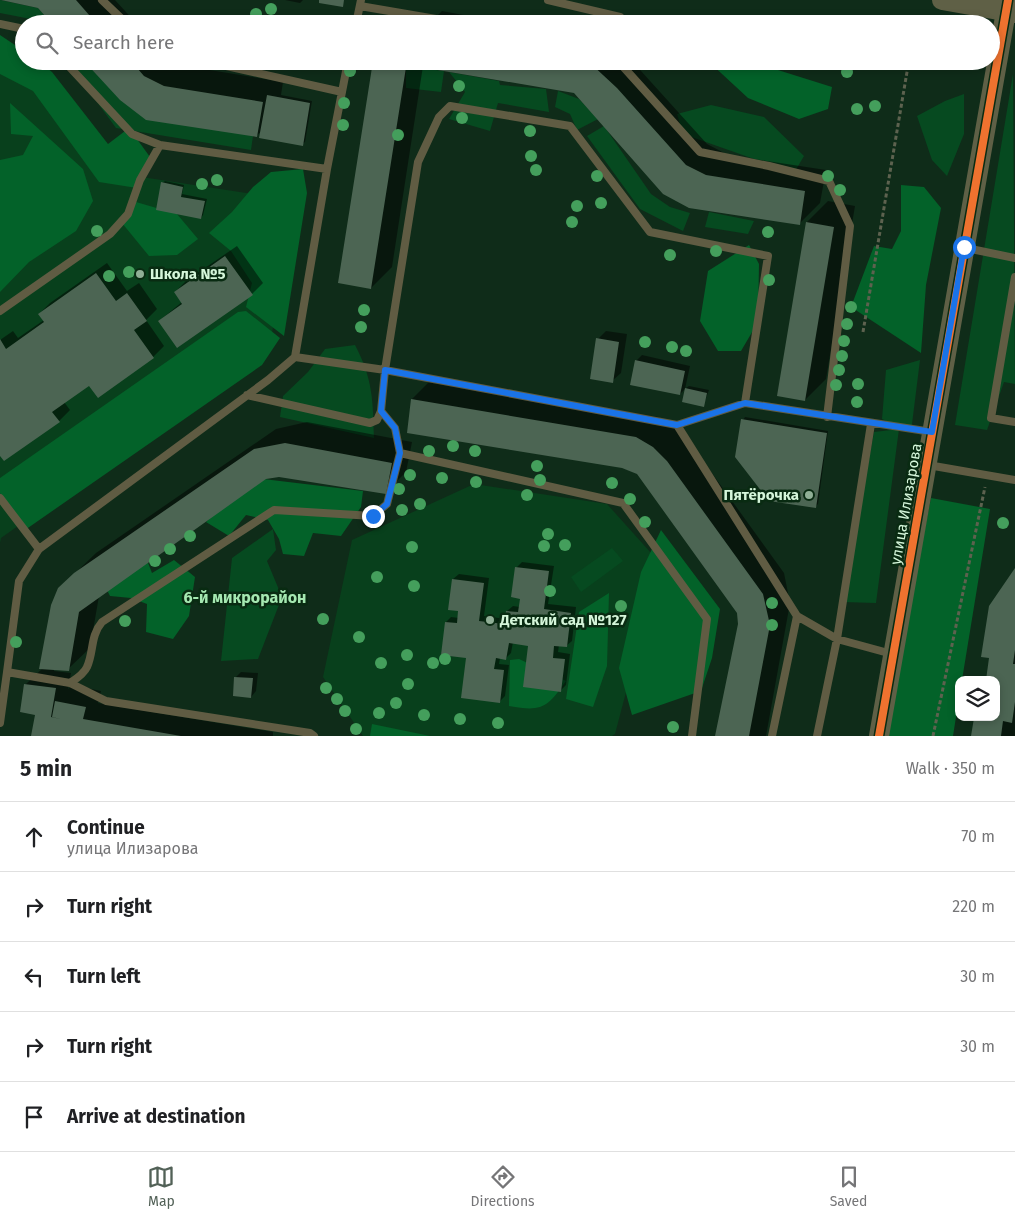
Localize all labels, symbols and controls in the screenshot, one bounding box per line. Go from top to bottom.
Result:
search box [15,15,1000,70]
icon: search [33,29,61,57]
text: Search here [73,31,174,54]
route start [953,236,976,259]
place label: Школа №5 [150,265,226,283]
marker: Школа №5 [134,268,146,280]
street label: улица Илизарова [886,442,926,566]
place label: Пятёрочка [724,486,799,504]
marker: Пятёрочка [803,489,815,501]
route end [362,505,385,528]
district label: 6-й микрорайон [184,588,307,607]
place label: Детский сад №127 [499,611,626,629]
marker: Детский сад №127 [484,614,496,626]
map controls [955,676,1000,721]
button: layers [955,676,1000,721]
text: 5 min [20,756,72,782]
text: Walk · 350 m [906,759,995,778]
text: Continue [67,816,145,839]
icon: ahead [20,823,48,851]
text: 70 m [961,827,995,846]
text: улица Илизарова [67,839,199,858]
icon: right [20,893,48,921]
text: Turn right [67,895,152,918]
text: 220 m [952,897,995,916]
icon: left [20,963,48,991]
text: Turn left [67,965,141,988]
text: 30 m [960,967,995,986]
icon: right [20,1033,48,1061]
text: Turn right [67,1035,152,1058]
text: 30 m [960,1037,995,1056]
icon: arrive [20,1103,48,1131]
text: Arrive at destination [67,1105,246,1128]
tab: Map [147,1163,175,1210]
tab: Directions [470,1163,535,1210]
tab: Saved [830,1163,868,1210]

